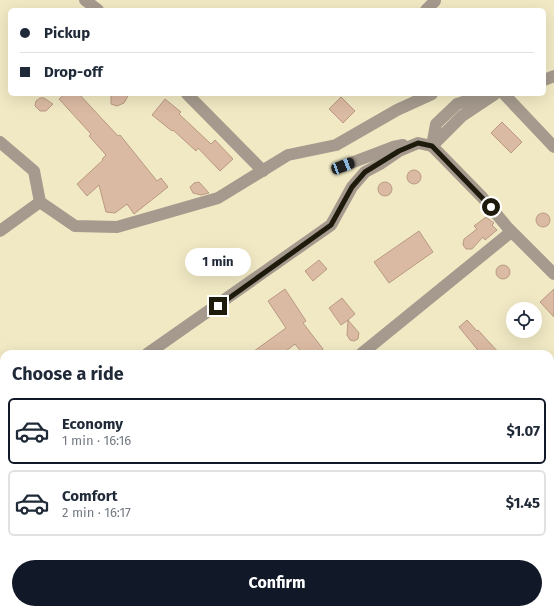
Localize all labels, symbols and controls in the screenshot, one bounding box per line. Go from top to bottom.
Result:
text: Pickup [44,24,90,42]
text: Drop-off [44,63,103,81]
car [330,156,356,176]
route start [482,198,500,216]
callout: 1 min [185,248,251,276]
text: 1 min [202,254,234,269]
route end [209,297,227,315]
map controls [506,302,542,338]
button: locate [506,302,542,338]
text: Choose a ride [12,363,124,385]
icon: car [14,413,50,449]
text: Economy [62,415,123,433]
text: $1.07 [506,422,540,440]
text: 1 min · 16:16 [62,433,131,448]
icon: car [14,485,50,521]
text: Comfort [62,487,118,505]
text: $1.45 [506,494,540,512]
text: 2 min · 16:17 [62,505,131,520]
button: Confirm [12,560,542,606]

